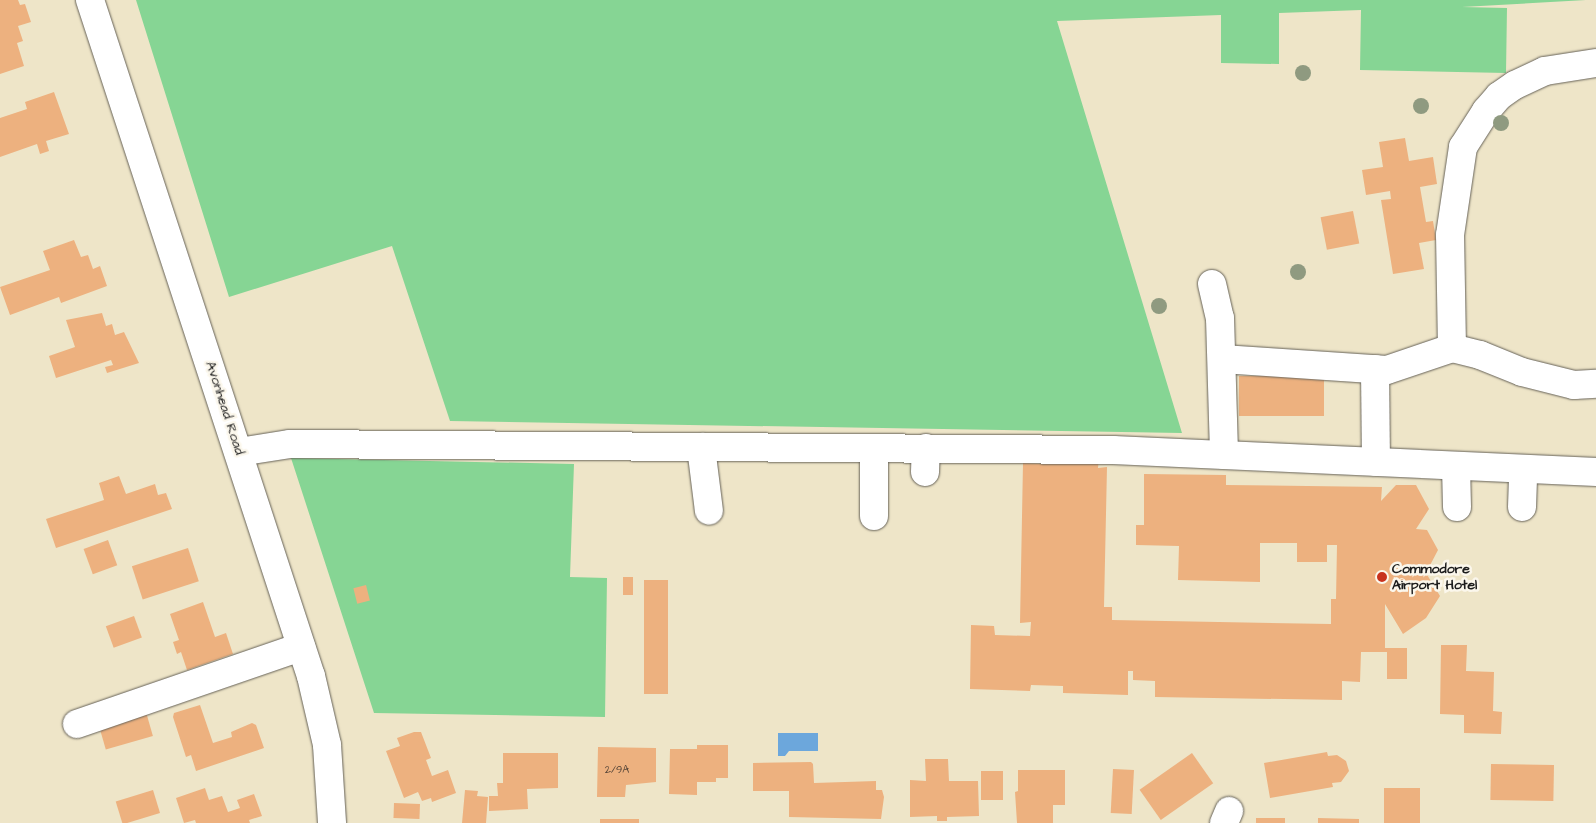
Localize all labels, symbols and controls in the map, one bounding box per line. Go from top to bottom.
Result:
street label: Avonhead Road [202,359,248,457]
place label: Commodore Airport Hotel [1392,561,1477,594]
marker: Commodore Airport Hotel [1376,571,1388,583]
house number: 2/9A [605,763,629,777]

